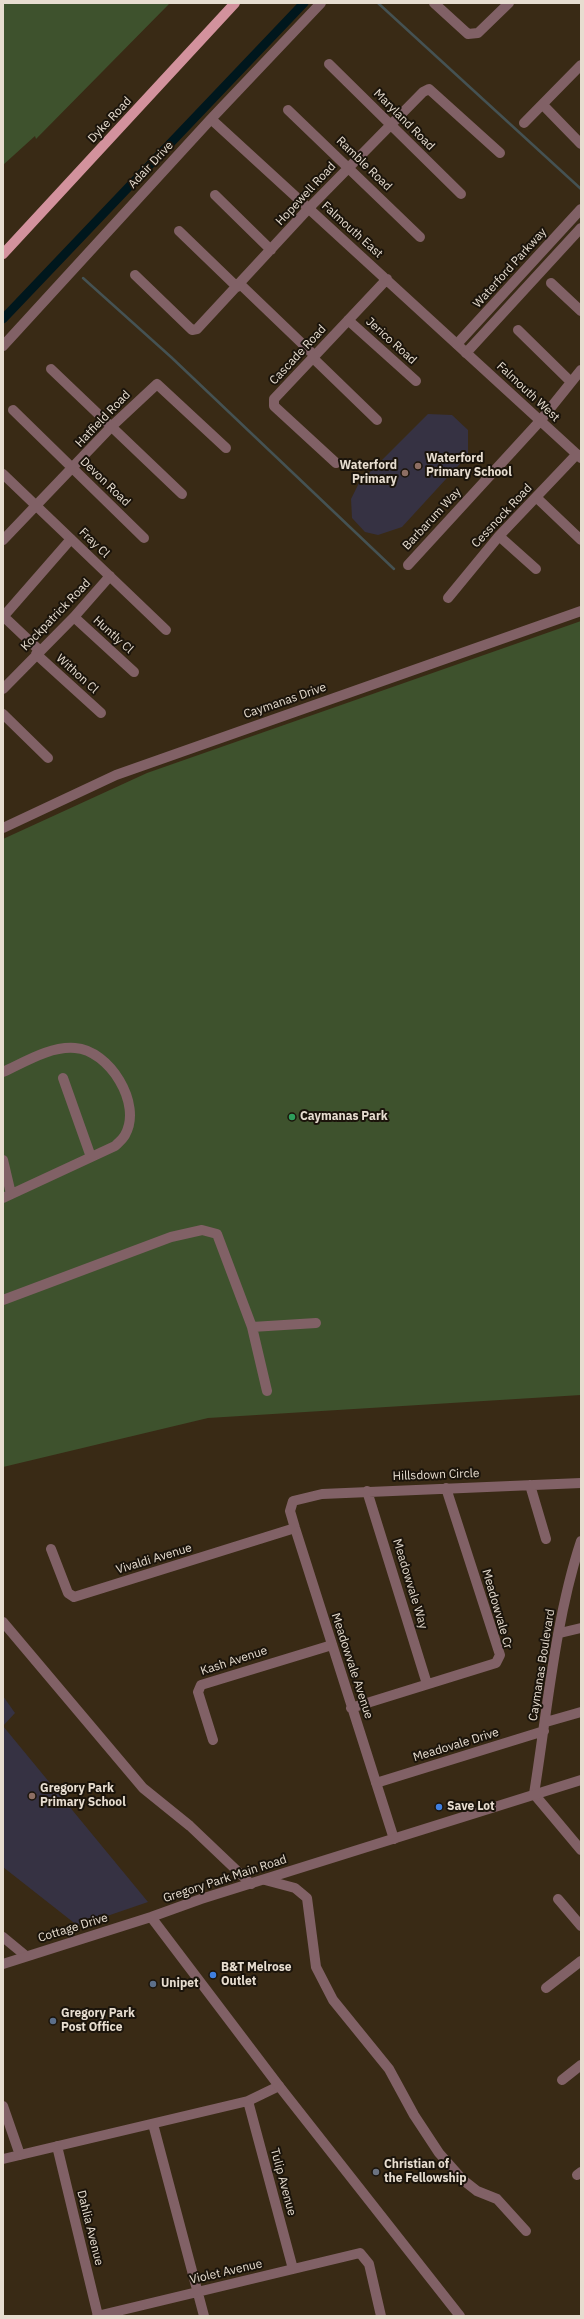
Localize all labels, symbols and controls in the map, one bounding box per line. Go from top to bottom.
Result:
street label: Maryland Road [370,86,438,154]
street label: Dyke Road [85,94,135,146]
street label: Ramble Road [333,134,395,194]
street label: Adair Drive [126,138,176,192]
street label: Hopewell Road [273,159,339,229]
street label: Falmouth East [319,199,385,261]
street label: Waterford Parkway [470,225,550,311]
street label: Jerico Road [363,314,419,368]
street label: Cascade Road [267,322,329,388]
street label: Falmouth West [494,359,562,425]
street label: Hatfield Road [72,388,134,450]
place label: Waterford Primary School [426,452,512,480]
street label: Devon Road [77,454,133,510]
place label: Waterford Primary [340,459,397,487]
marker: Waterford Primary School [413,461,423,471]
marker: Waterford Primary [400,468,410,478]
street label: Cessnock Road [469,481,535,551]
street label: Barbarum Way [400,485,464,553]
street label: Fray Cl [76,525,112,561]
street label: Kockpatrick Road [18,576,94,654]
street label: Huntly Cl [90,613,136,657]
street label: Withon Cl [53,651,101,697]
street label: Caymanas Drive [242,680,328,722]
place label: Caymanas Park [300,1110,388,1124]
marker: Caymanas Park [287,1112,297,1122]
street label: Hillsdown Circle [392,1466,480,1484]
street label: Meadowvale Way [389,1537,431,1631]
street label: Vivaldi Avenue [114,1541,194,1577]
street label: Meadowvale Cr [479,1567,515,1651]
street label: Caymanas Boulevard [526,1608,558,1722]
street label: Meadowvale Avenue [328,1611,376,1721]
street label: Kash Avenue [199,1643,269,1679]
street label: Meadovale Drive [411,1725,501,1765]
place label: Gregory Park Primary School [40,1782,126,1810]
marker: Gregory Park Primary School [27,1791,37,1801]
place label: Save Lot [447,1800,495,1814]
marker: Save Lot [434,1802,444,1812]
street label: Gregory Park Main Road [161,1852,289,1906]
street label: Cottage Drive [36,1911,110,1945]
place label: B&T Melrose Outlet [221,1961,292,1989]
marker: B&T Melrose Outlet [208,1970,218,1980]
place label: Unipet [161,1977,199,1991]
marker: Unipet [148,1979,158,1989]
place label: Gregory Park Post Office [61,2007,135,2035]
marker: Gregory Park Post Office [48,2016,58,2026]
street label: Tulip Avenue [267,2147,299,2217]
place label: Christian of the Fellowship [384,2158,466,2186]
marker: Christian of the Fellowship [371,2167,381,2177]
street label: Dahlia Avenue [74,2189,106,2267]
street label: Violet Avenue [188,2257,264,2287]

